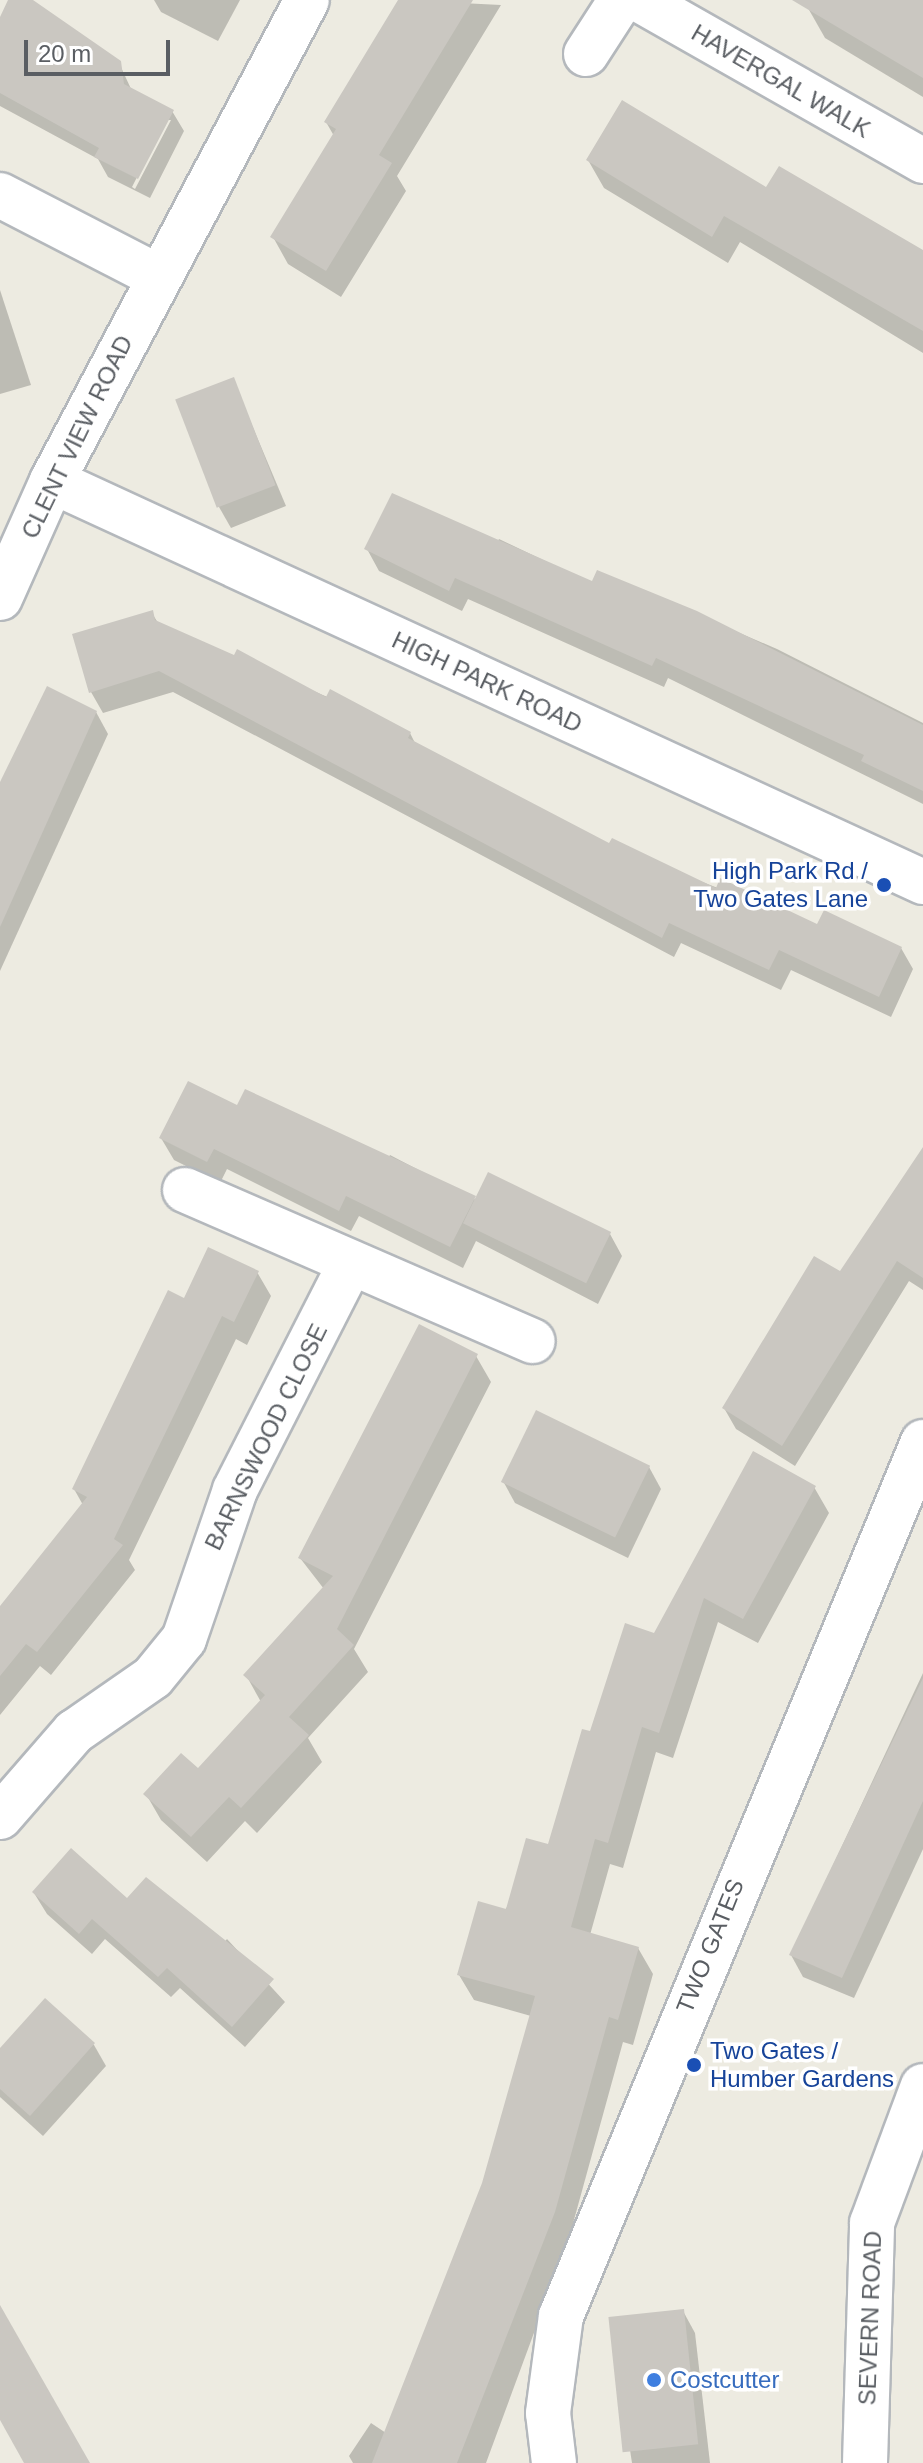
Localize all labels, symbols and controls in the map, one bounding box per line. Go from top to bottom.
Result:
street label: HAVERGAL WALK [686,18,876,144]
scale bar [28,24,174,74]
text: 20 m [38,40,91,67]
street label: CLENT VIEW ROAD [15,331,139,543]
street label: HIGH PARK ROAD [387,625,587,739]
place label: High Park Rd / Two Gates Lane [693,857,868,913]
marker: High Park Rd / Two Gates Lane [875,876,893,894]
street label: BARNSWOOD CLOSE [199,1319,333,1555]
street label: TWO GATES [670,1875,750,2017]
place label: Two Gates / Humber Gardens [710,2037,894,2093]
marker: Two Gates / Humber Gardens [685,2056,703,2074]
street label: SEVERN ROAD [853,2230,887,2406]
place label: Costcutter [670,2366,779,2394]
marker: Costcutter [645,2371,663,2389]

